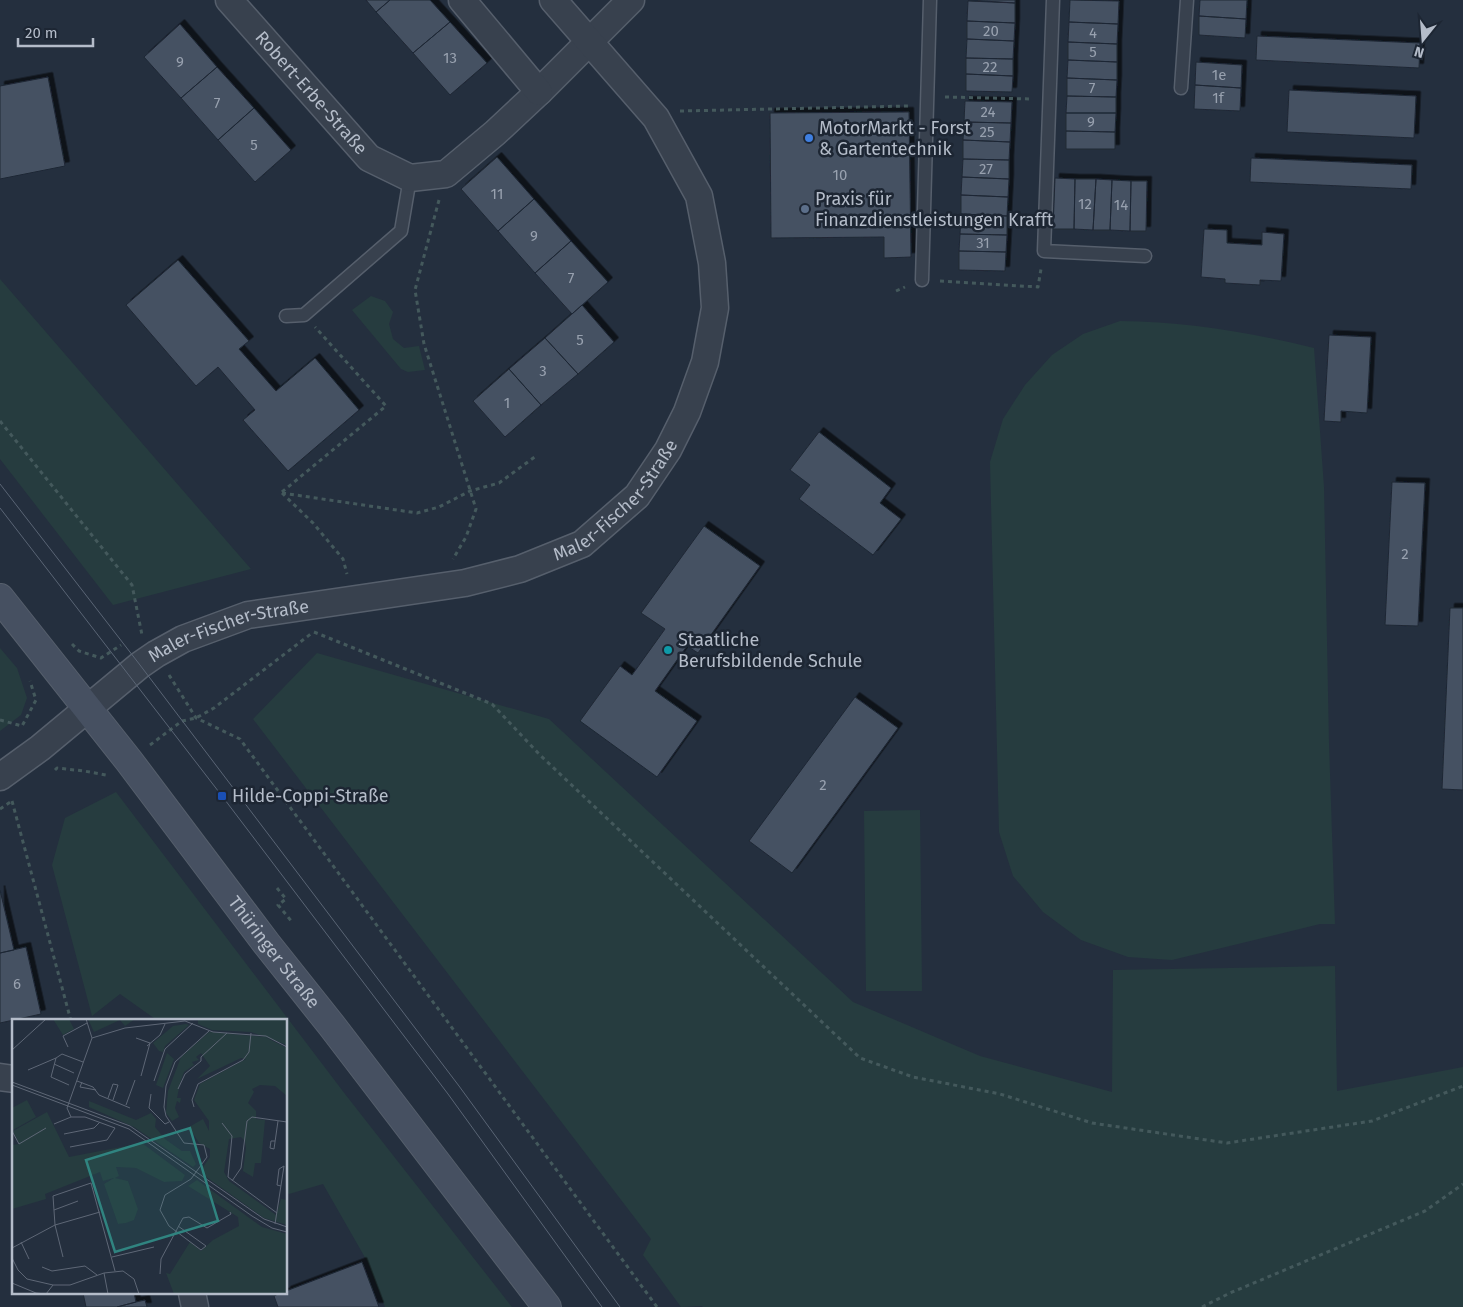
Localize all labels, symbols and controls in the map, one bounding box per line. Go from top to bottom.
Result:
scale bar [18,15,92,47]
north arrow [1398,15,1448,65]
house number: 20 [983,22,999,40]
text: 20 m [25,24,58,42]
house number: 4 [1089,24,1097,42]
street label: Robert-Erbe-Straße [251,26,372,159]
text: N [1412,42,1426,61]
house number: 5 [1089,43,1097,61]
house number: 13 [443,49,457,67]
house number: 9 [176,53,184,71]
house number: 22 [983,58,997,76]
house number: 1e [1212,66,1226,84]
house number: 7 [1089,79,1096,97]
house number: 1f [1212,89,1225,107]
house number: 7 [214,94,221,112]
house number: 24 [980,103,996,121]
house number: 9 [1087,113,1095,131]
place label: MotorMarkt - Forst & Gartentechnik [819,117,971,160]
house number: 25 [980,123,994,141]
marker: MotorMarkt - Forst & Gartentechnik [803,132,815,144]
house number: 5 [250,136,258,154]
house number: 27 [979,160,993,178]
house number: 10 [833,166,847,184]
house number: 11 [491,185,503,203]
place label: Praxis für Finanzdienstleistungen Krafft [815,188,1054,231]
house number: 12 [1078,195,1092,213]
house number: 14 [1114,196,1128,214]
marker: Praxis für Finanzdienstleistungen Krafft [799,203,811,215]
house number: 9 [530,227,538,245]
house number: 31 [976,234,990,252]
house number: 7 [568,269,575,287]
house number: 5 [576,331,584,349]
house number: 3 [539,362,547,380]
house number: 1 [504,394,510,412]
street label: Maler-Fischer-Straße [550,436,682,566]
house number: 2 [1401,545,1409,563]
street label: Maler-Fischer-Straße [144,595,310,667]
place label: Staatliche Berufsbildende Schule [678,629,862,672]
marker: Staatliche Berufsbildende Schule [662,644,674,656]
house number: 2 [819,776,827,794]
place label: Hilde-Coppi-Straße [232,785,388,807]
marker: Hilde-Coppi-Straße [216,790,228,802]
street label: Thüringer Straße [224,892,325,1013]
house number: 6 [13,975,21,993]
inset map [12,1019,288,1294]

